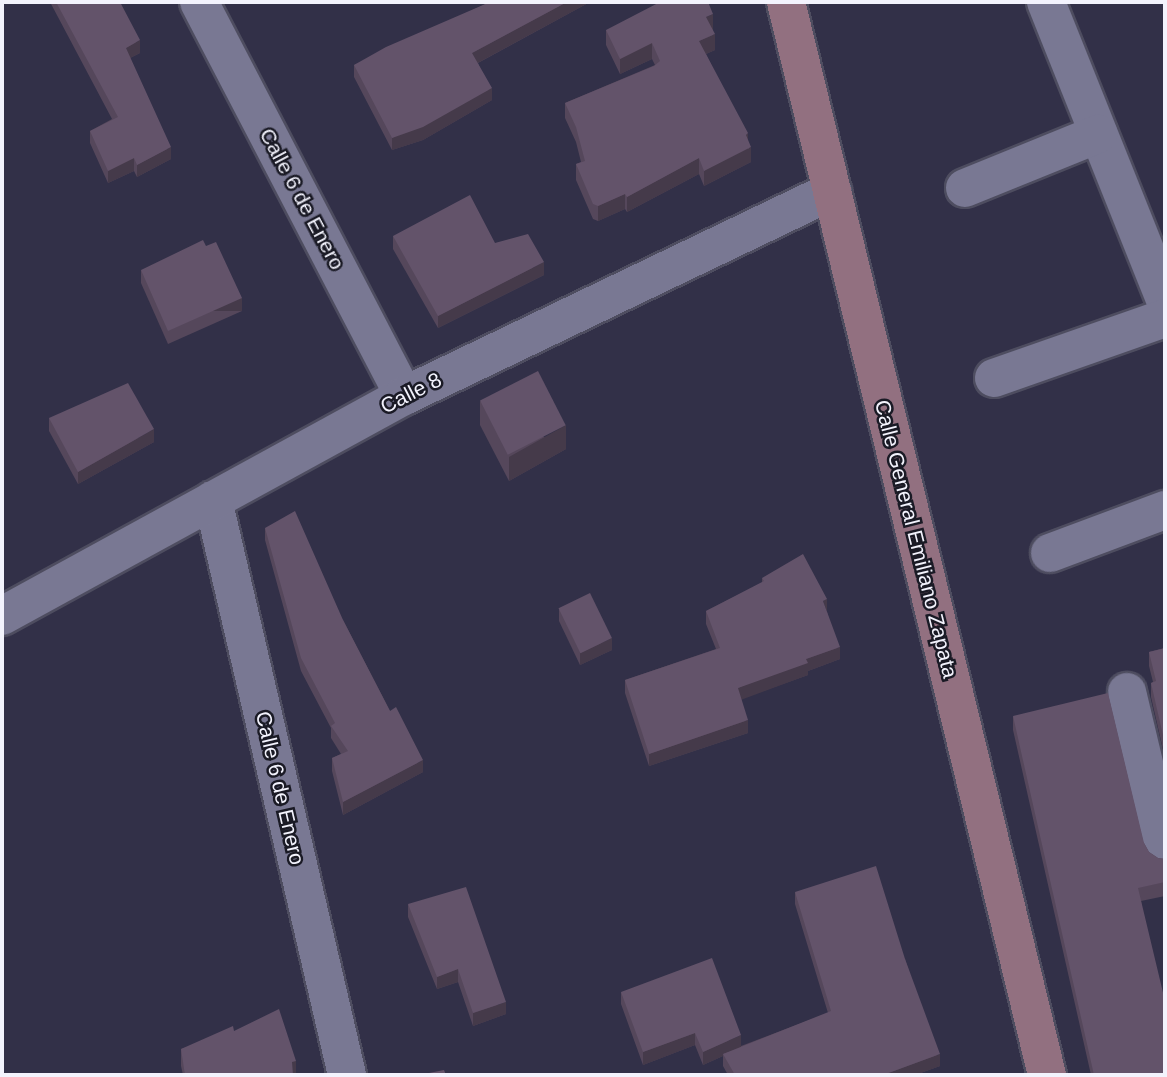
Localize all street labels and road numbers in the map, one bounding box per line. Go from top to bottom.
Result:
street label: Calle 6 de Enero [254,124,350,274]
street label: Calle 8 [376,367,446,419]
street label: Calle General Emiliano Zapata [869,397,963,681]
street label: Calle 6 de Enero [250,709,310,867]

